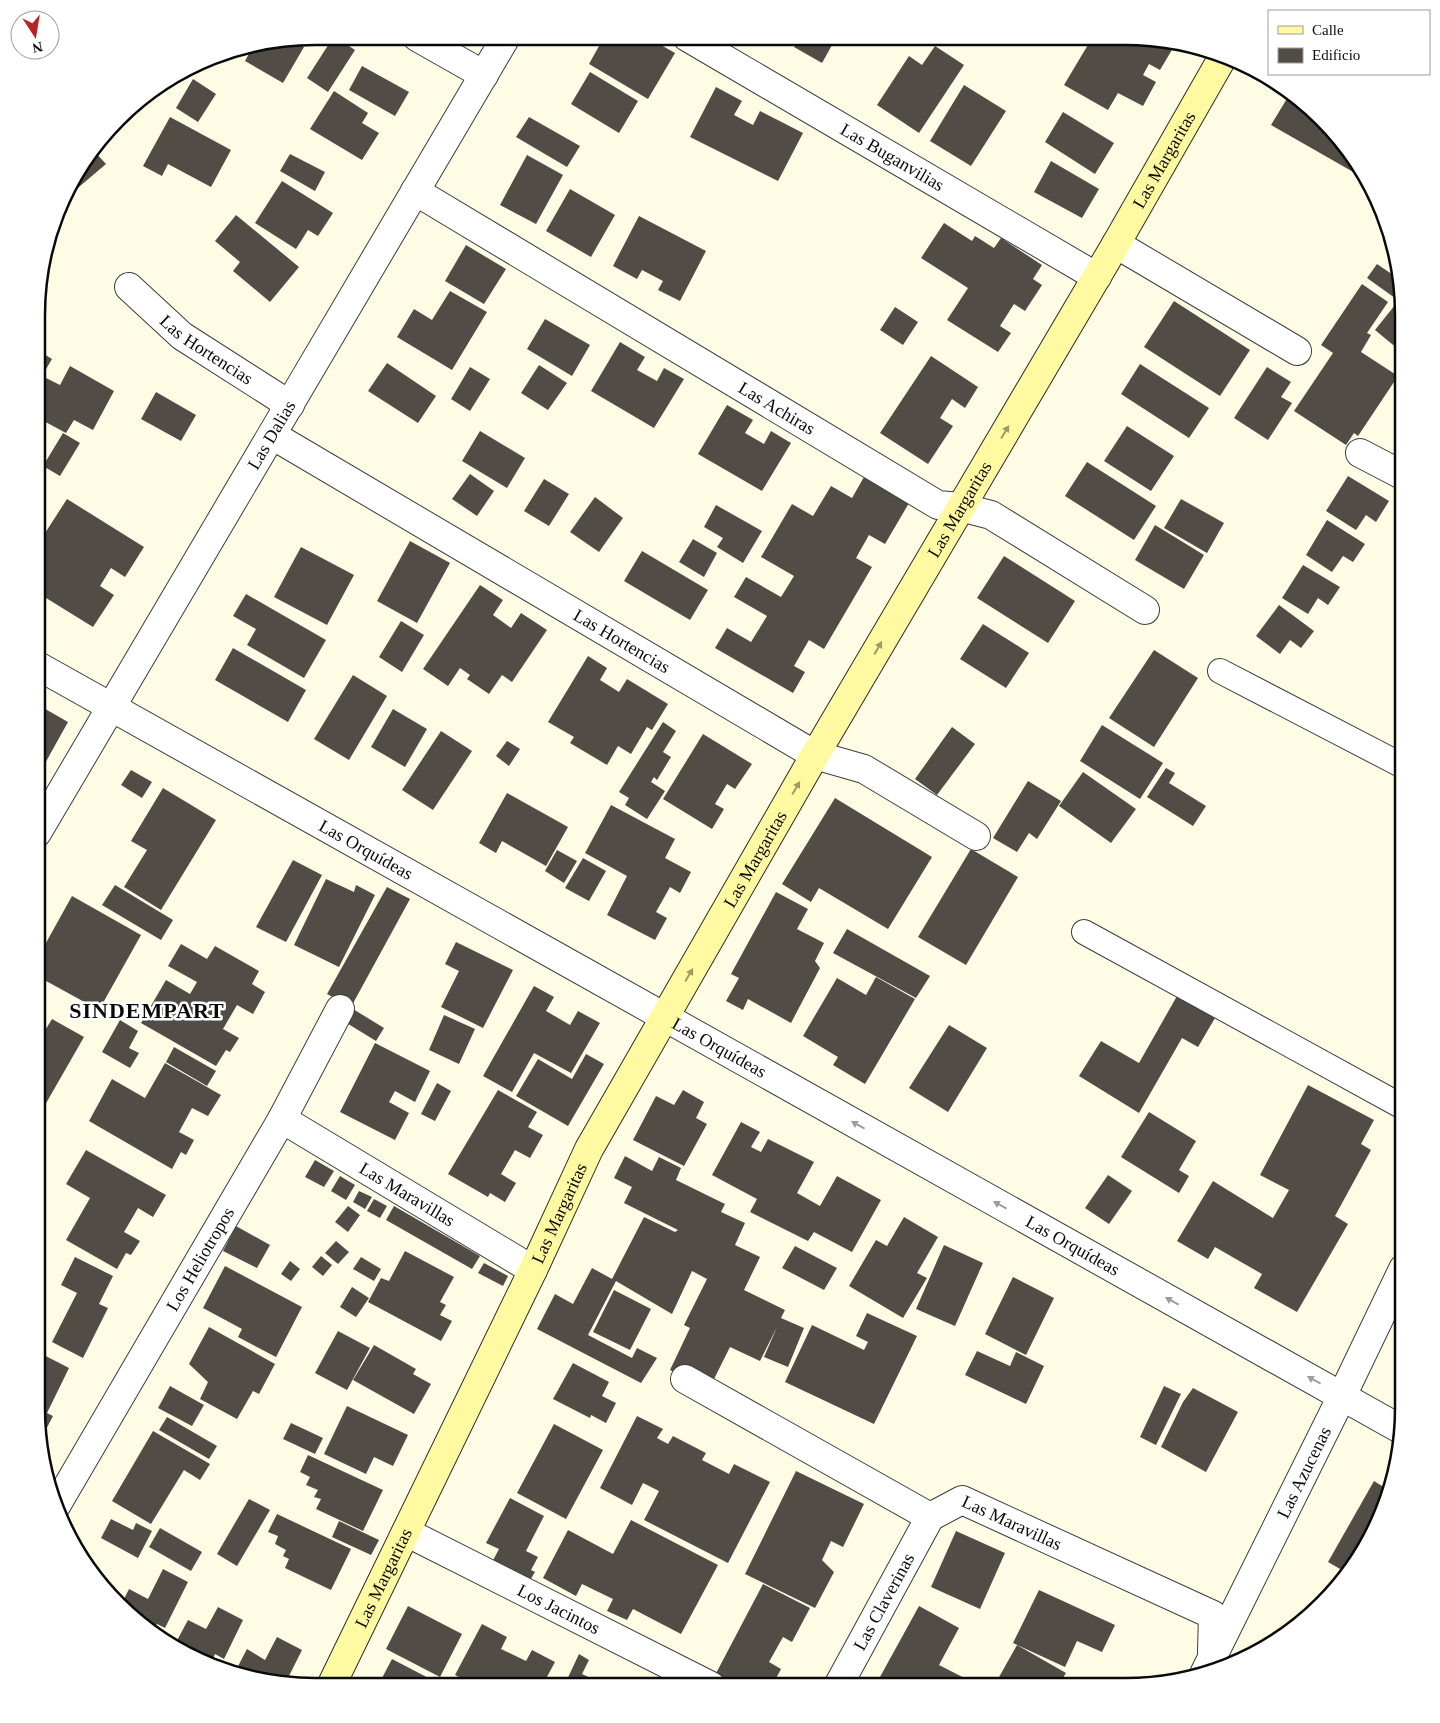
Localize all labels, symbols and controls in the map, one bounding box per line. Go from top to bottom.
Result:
north arrow [10,10,60,60]
legend [1268,10,1430,75]
text: Calle [1312,22,1344,38]
text: N [31,39,44,56]
text: Edificio [1312,47,1360,63]
street label: Las Margaritas [1129,108,1200,212]
street label: Las Buganvilias [837,119,948,195]
street label: Las Hortencias [156,311,257,389]
street label: Las Achiras [735,378,819,439]
street label: Las Dalias [243,397,300,473]
one-way arrow [1000,426,1009,439]
street label: Las Margaritas [924,458,996,561]
street label: Las Hortencias [570,605,674,677]
one-way arrow [873,641,882,654]
one-way arrow [792,781,800,795]
street label: Las Margaritas [720,807,791,911]
street label: Las Orquídeas [316,815,417,884]
one-way arrow [685,968,694,981]
district label: SINDEMPART [69,998,225,1023]
street label: Las Orquídeas [669,1013,770,1082]
one-way arrow [851,1121,866,1129]
street label: Las Maravillas [356,1158,458,1231]
street label: Las Margaritas [527,1160,591,1267]
one-way arrow [993,1200,1007,1209]
street label: Los Heliotropos [162,1204,238,1314]
street label: Las Orquídeas [1022,1211,1123,1280]
one-way arrow [1165,1297,1180,1305]
one-way arrow [1307,1376,1321,1385]
street label: Las Azucenas [1273,1423,1335,1521]
street label: Las Maravillas [959,1491,1065,1554]
street label: Las Margaritas [351,1525,416,1631]
street label: Las Claverinas [849,1550,918,1654]
street label: Los Jacintos [514,1580,603,1638]

